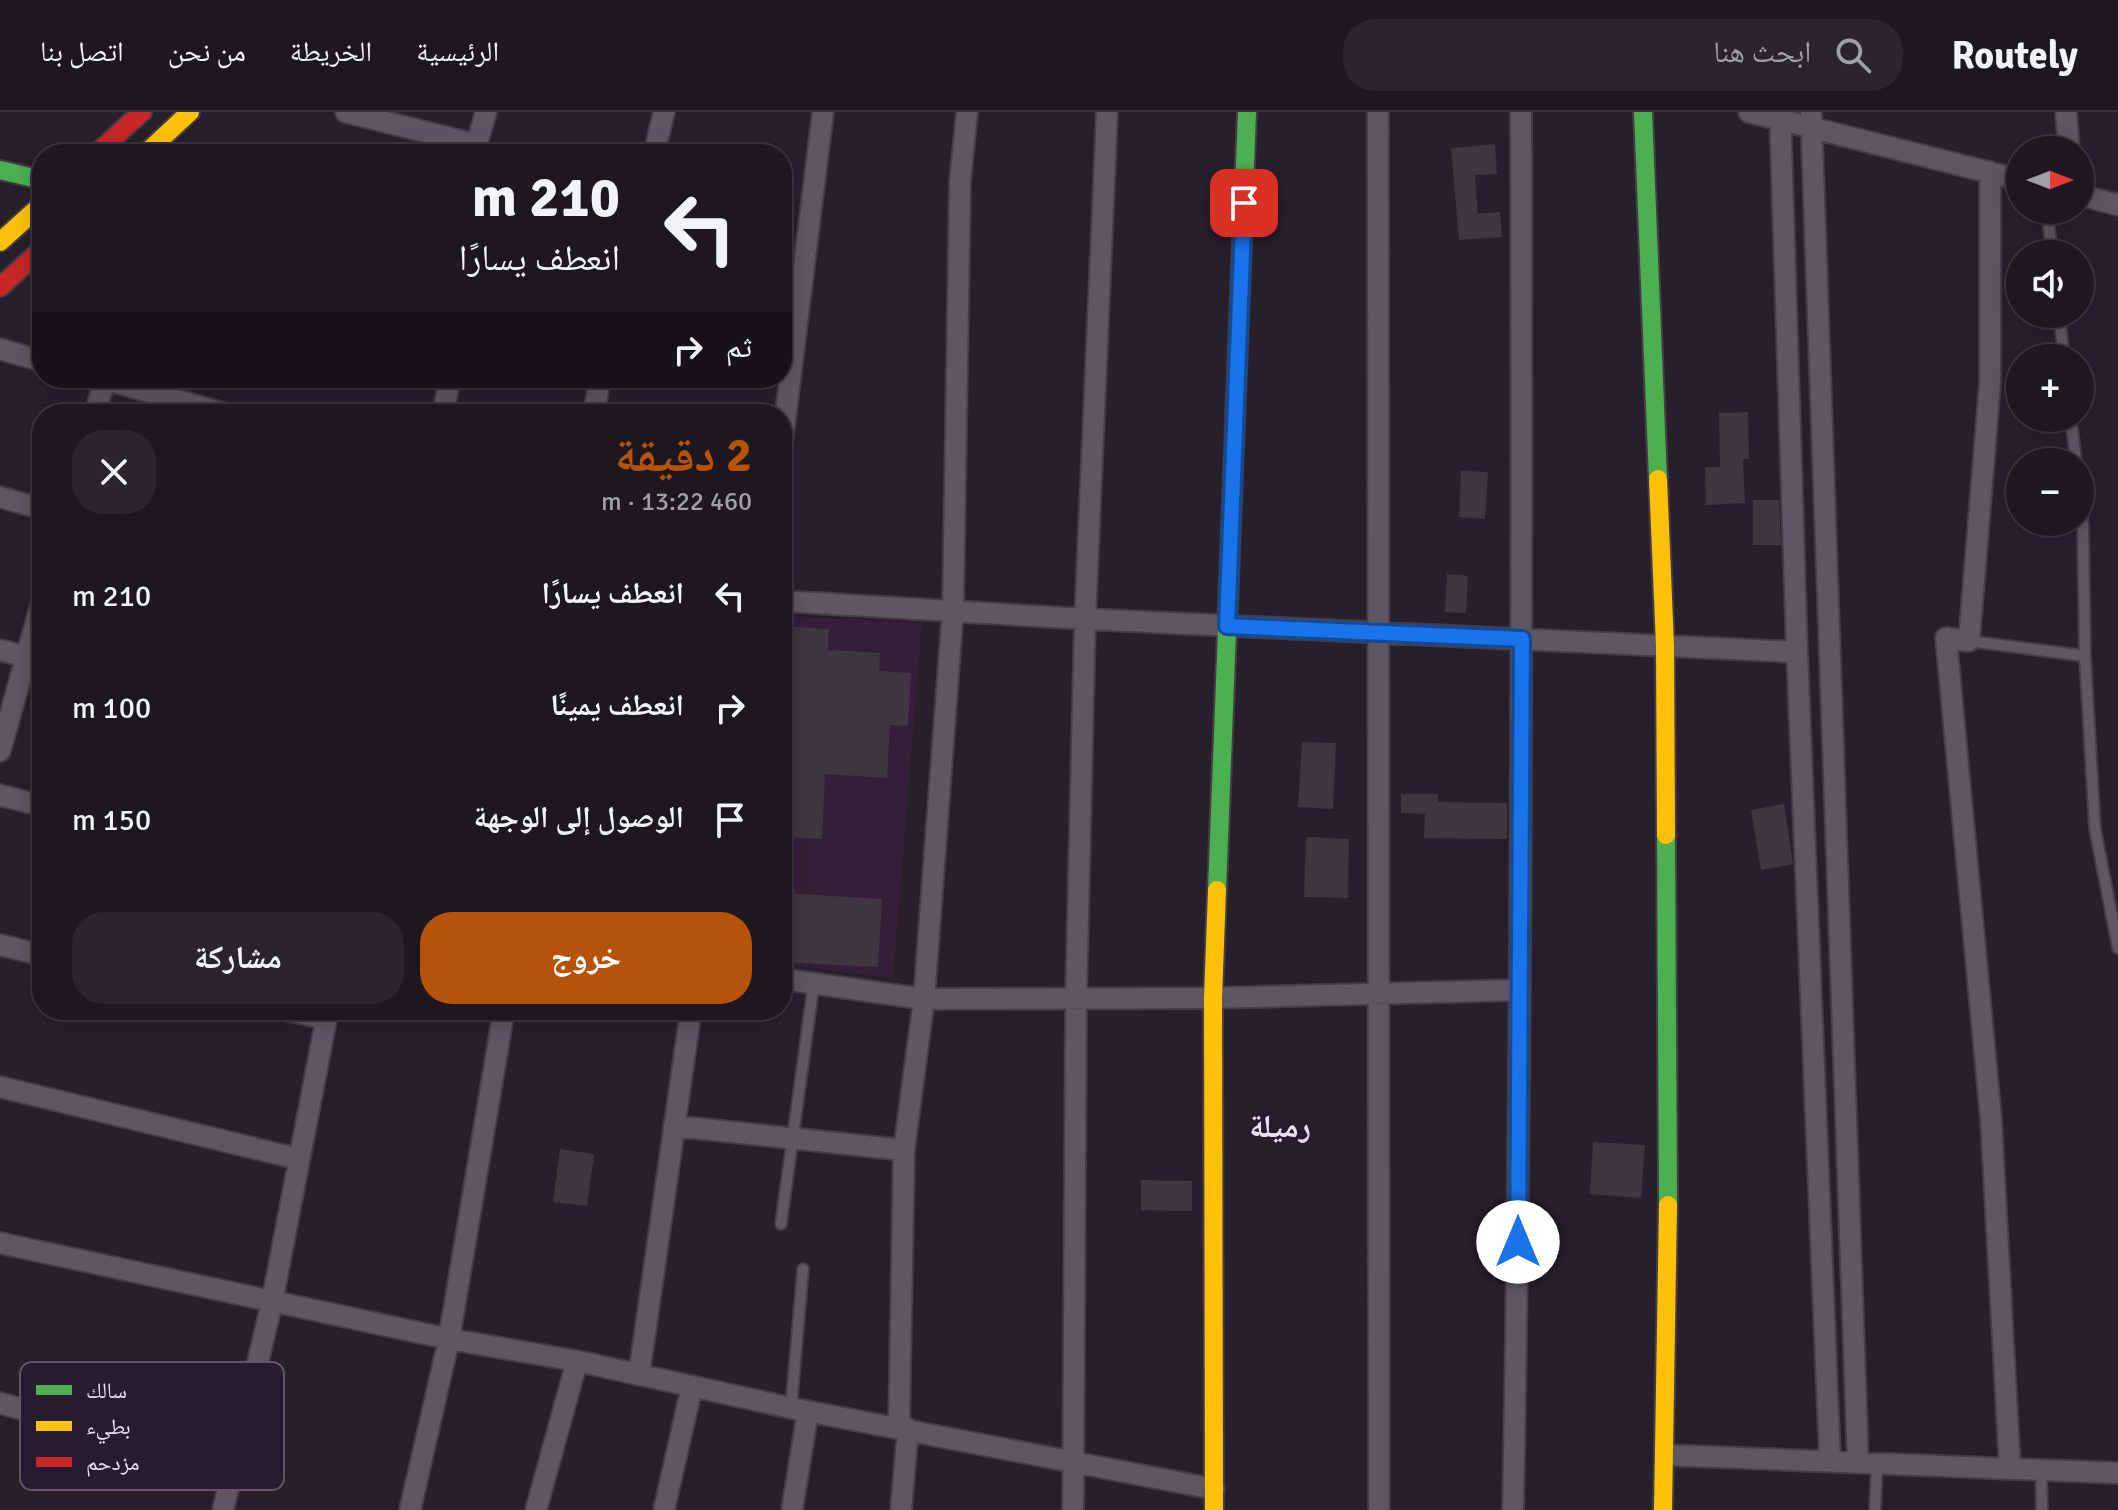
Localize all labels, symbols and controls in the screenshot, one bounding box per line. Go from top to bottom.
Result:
search box [1343,19,1903,91]
text: Routely [1951,32,2078,79]
icon: search [1831,33,1875,77]
text: ابحث هنا [1713,34,1811,71]
text: اتصل بنا [40,35,124,69]
text: من نحن [168,35,246,69]
text: الخريطة [290,35,372,69]
text: الرئيسية [416,35,499,69]
north arrow [2006,136,2094,224]
map controls [2006,136,2094,536]
text: 210 m [472,163,620,232]
pin [1210,169,1278,237]
icon: left [648,176,752,280]
icon: arrive [1222,181,1266,225]
text: انعطف يسارًا [459,236,620,281]
button: sound [2006,240,2094,328]
icon: right [666,328,710,372]
text: ثم [726,329,752,366]
button: + [2006,344,2094,432]
text: 2 دقيقة [615,426,752,485]
button: close [72,430,156,514]
button: − [2006,448,2094,536]
text: 460 m · 13:22 [601,486,752,518]
icon: left [708,574,752,618]
text: انعطف يسارًا [541,575,684,612]
text: 210 m [72,578,151,615]
icon: right [708,686,752,730]
text: انعطف يمينًا [550,687,684,724]
text: 100 m [72,690,151,727]
icon: arrive [708,798,752,842]
text: الوصول إلى الوجهة [474,799,684,836]
text: 150 m [72,802,151,839]
button: مشاركة [72,912,404,1004]
button: خروج [420,912,752,1004]
district label: رميلة [1249,1107,1311,1146]
position arrow [1476,1200,1560,1284]
legend [20,1362,284,1490]
text: سالك [86,1377,127,1404]
text: بطيء [86,1413,131,1444]
text: مزدحم [86,1449,140,1477]

